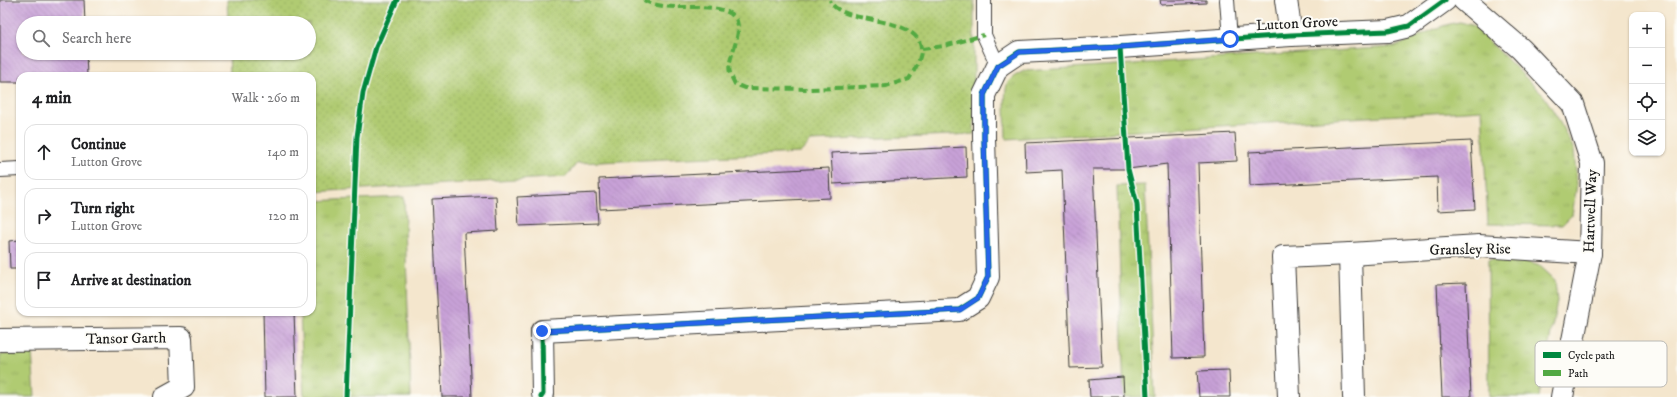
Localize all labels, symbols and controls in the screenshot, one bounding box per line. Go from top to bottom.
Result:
street label: Lutton Grove [1256,12,1339,35]
map controls [1629,12,1665,156]
button: + [1629,12,1665,48]
search box [16,16,316,60]
icon: search [30,27,52,49]
text: Search here [62,29,131,48]
route start [1221,30,1239,48]
button: − [1629,48,1665,84]
button: locate [1629,84,1665,120]
text: 4 min [32,87,71,109]
text: Walk · 260 m [232,90,300,106]
button: layers [1629,120,1665,156]
text: Continue [71,135,126,154]
icon: ahead [33,141,55,163]
text: 140 m [267,144,299,160]
text: Lutton Grove [71,154,142,170]
street label: Hartwell Way [1580,168,1601,253]
text: Turn right [71,199,134,218]
icon: right [33,205,55,227]
text: 120 m [268,208,299,224]
text: Lutton Grove [71,218,142,234]
street label: Gransley Rise [1429,239,1511,260]
icon: arrive [33,269,55,291]
text: Arrive at destination [71,271,191,290]
route end [533,322,551,340]
street label: Tansor Garth [86,328,166,349]
legend [1535,341,1667,387]
text: Cycle path [1568,349,1615,363]
text: Path [1568,367,1589,381]

